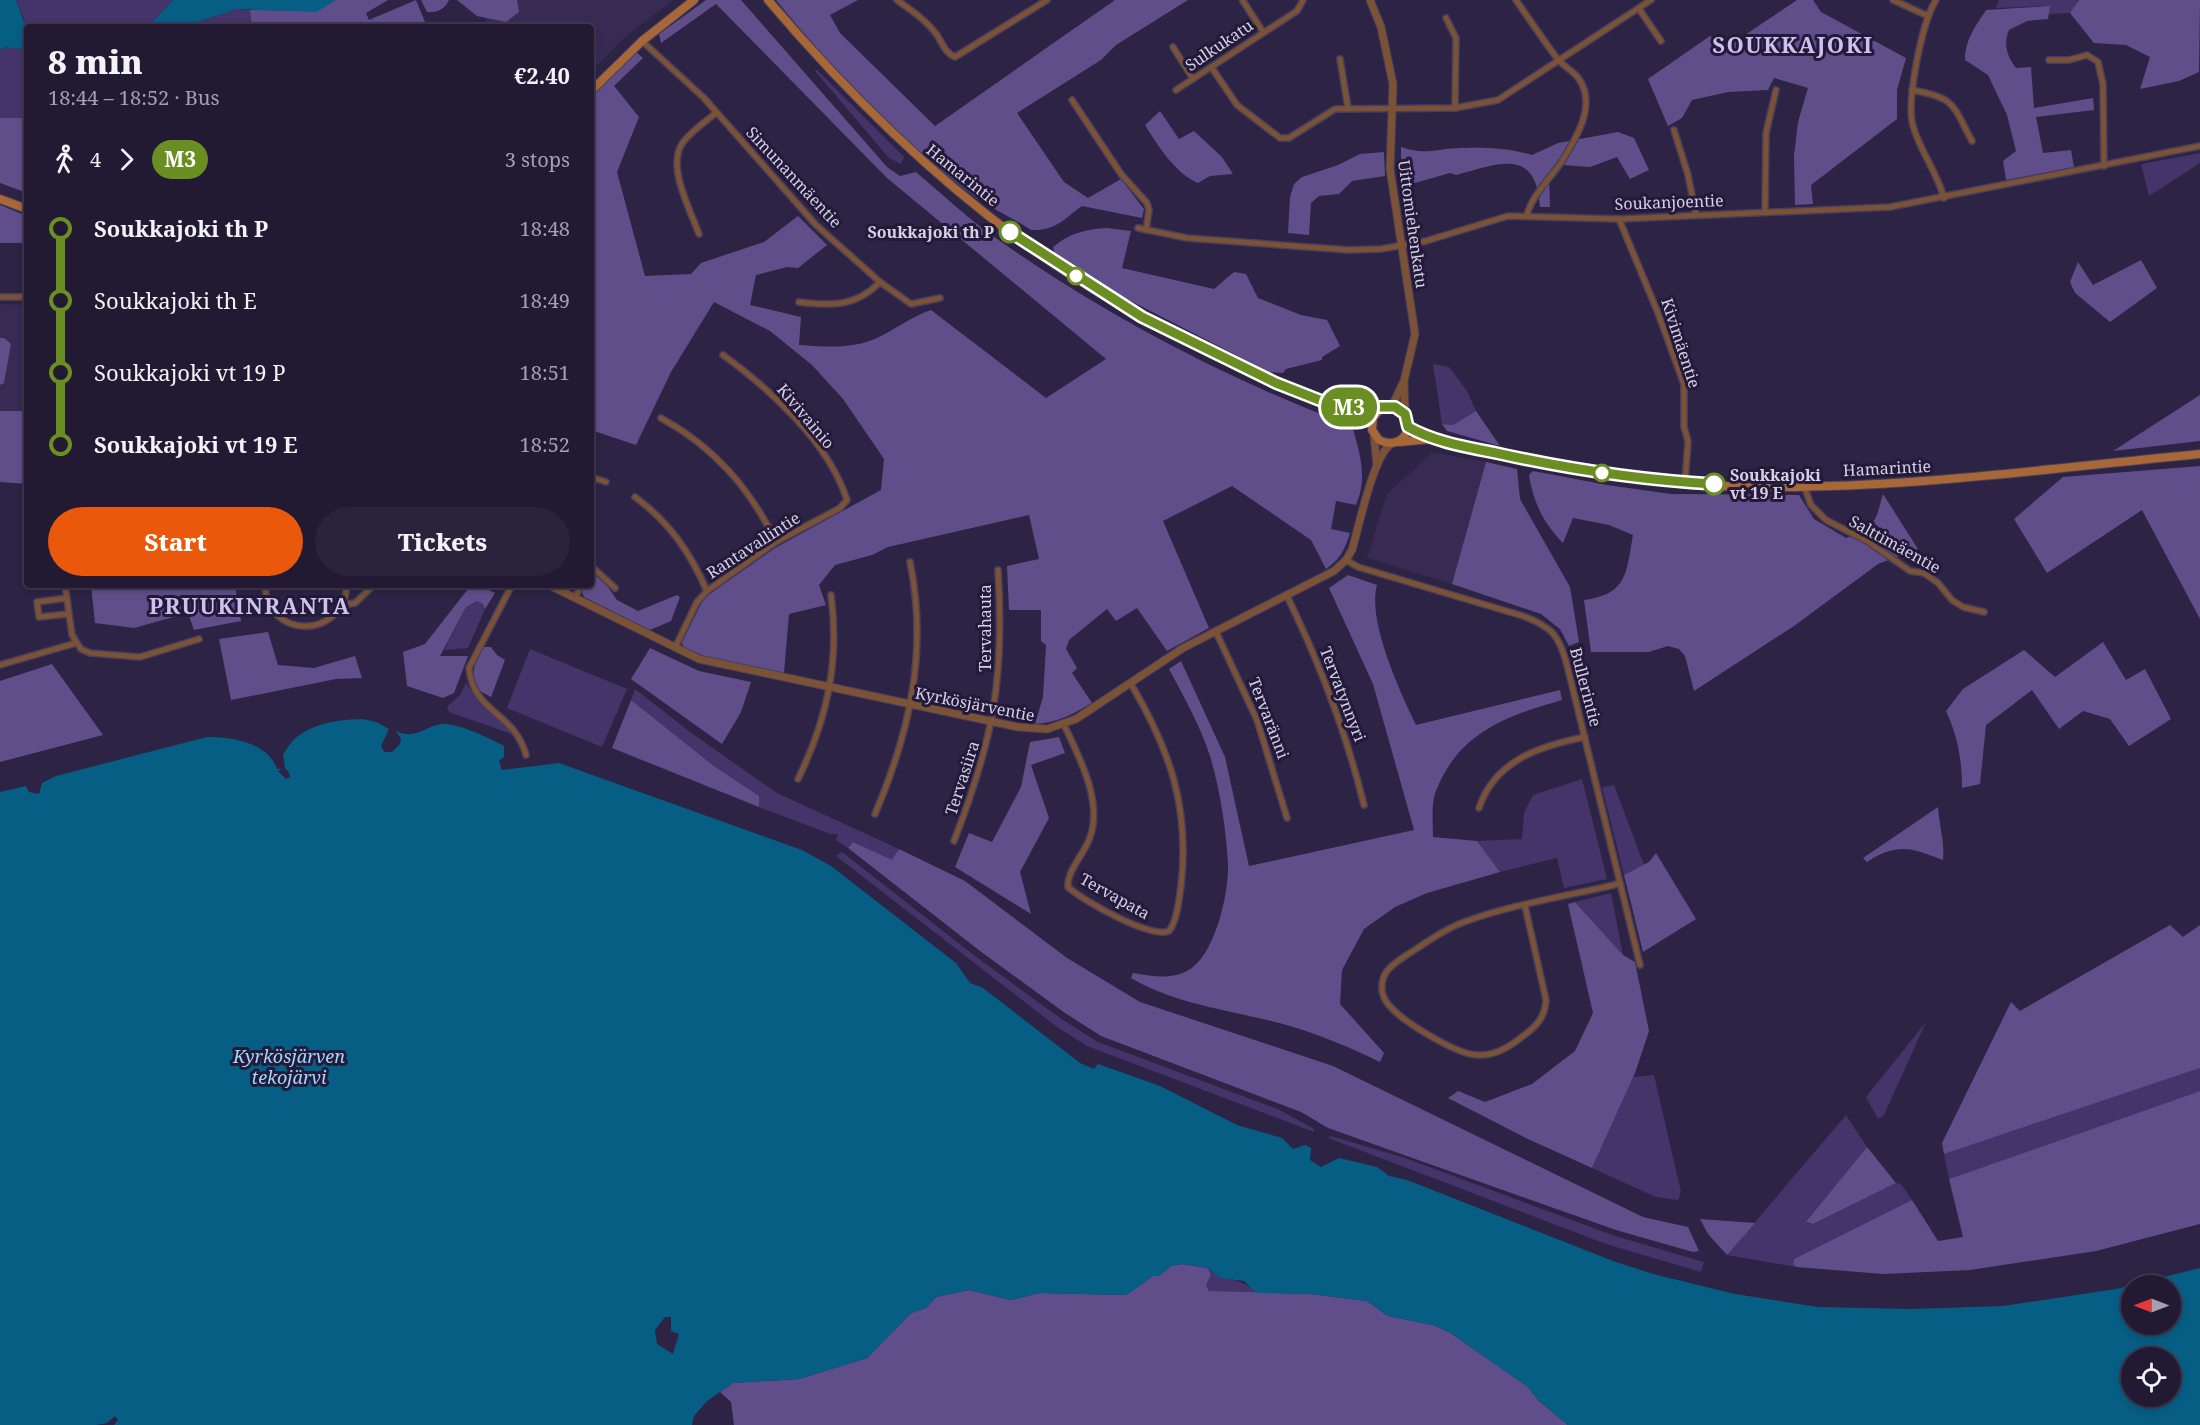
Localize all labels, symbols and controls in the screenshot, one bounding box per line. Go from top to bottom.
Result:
street label: Sulkukatu [1181,14,1257,76]
district label: SOUKKAJOKI [1712,29,1874,59]
text: 8 min [48,39,143,84]
text: €2.40 [514,60,570,90]
text: 18:44 – 18:52 · Bus [48,84,219,111]
street label: Simunanmäentie [741,122,847,232]
street label: Hamarintie [922,139,1004,211]
icon: walk [48,143,81,176]
icon: forward [110,143,143,176]
text: M3 [164,145,196,173]
text: 4 [90,146,101,173]
text: 3 stops [505,146,570,173]
street label: Uittomiehenkatu [1393,159,1433,289]
street label: Soukanjoentie [1614,189,1724,215]
text: Soukkajoki th P [94,213,268,243]
text: 18:48 [520,215,570,242]
place label: Soukkajoki th P [867,221,994,243]
marker: Soukkajoki th P [999,221,1021,243]
unlabelled marker [1067,267,1085,285]
text: Soukkajoki th E [94,285,257,315]
text: 18:49 [520,287,570,314]
street label: Kivimäentie [1656,295,1706,391]
text: Soukkajoki vt 19 P [94,357,286,387]
text: 18:51 [520,359,570,386]
street label: Kivivainio [772,379,840,453]
line badge: M3 [1322,388,1376,426]
text: M3 [1333,393,1365,421]
text: Soukkajoki vt 19 E [94,429,298,459]
text: 18:52 [520,431,570,458]
street label: Hamarintie [1842,455,1932,481]
unlabelled marker [1593,464,1611,482]
place label: Soukkajoki vt 19 E [1730,464,1821,504]
marker: Soukkajoki vt 19 E [1703,473,1725,495]
button: Start [48,507,303,576]
button: Tickets [315,507,570,576]
street label: Rantavallintie [702,507,804,583]
street label: Salttimäentie [1845,510,1945,578]
street label: Tervahauta [974,584,996,672]
district label: PRUUKINRANTA [149,590,351,620]
street label: Tervatynnyri [1315,643,1371,745]
street label: Bullerintie [1565,645,1607,729]
street label: Tervaränni [1243,674,1295,762]
street label: Kyrkösjärventie [913,682,1037,726]
street label: Tervasiira [940,738,984,818]
street label: Tervapata [1076,868,1154,924]
water label: Kyrkösjärven tekojärvi [232,1044,345,1089]
north arrow [2121,1275,2181,1335]
map controls [2121,1275,2181,1407]
button: locate [2121,1347,2181,1407]

